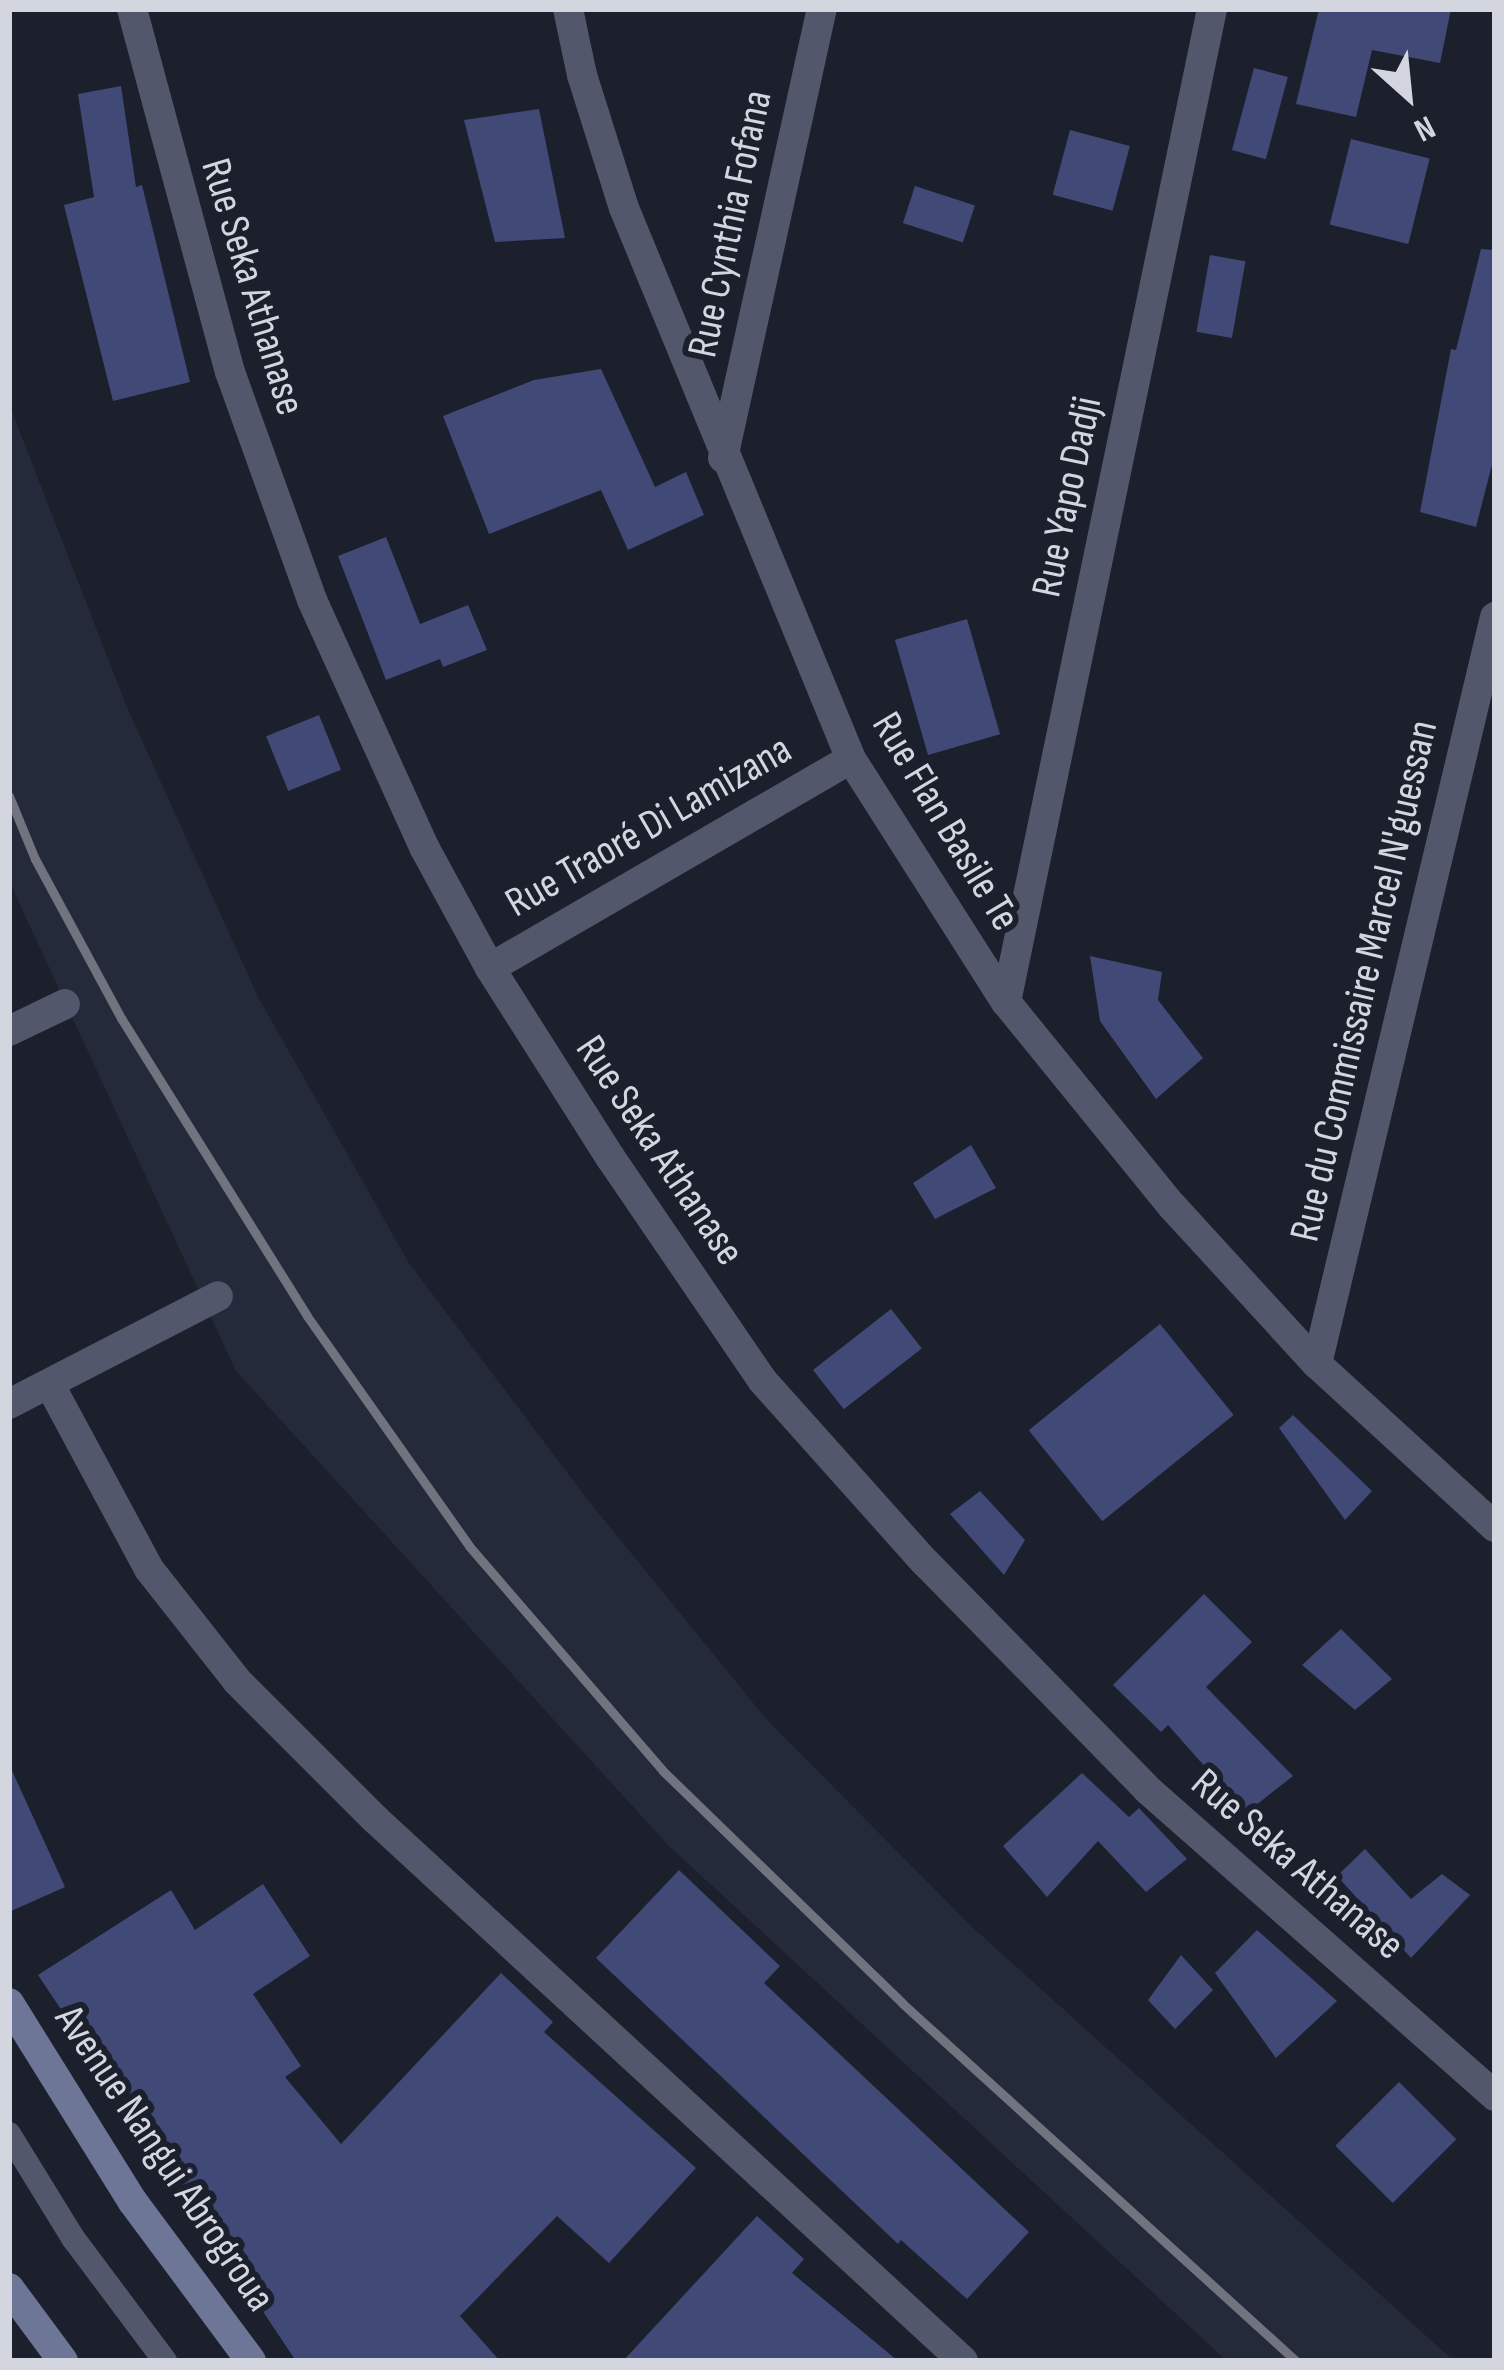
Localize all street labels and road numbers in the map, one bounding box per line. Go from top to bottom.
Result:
street label: Rue Cynthia Fofana [678,86,784,362]
street label: Rue Seka Athanase [189,153,315,421]
street label: Rue Yapo Dadji [1022,392,1114,602]
street label: Rue Flan Basile Te [860,704,1030,940]
street label: Rue du Commissaire Marcel N'guessan [1280,716,1450,1246]
street label: Rue Traoré Di Lamizana [497,725,801,929]
street label: Rue Seka Athanase [564,1027,754,1275]
street label: Rue Seka Athanase [1180,1759,1414,1971]
street label: Avenue Nangui Abrogroua [43,1997,285,2321]

